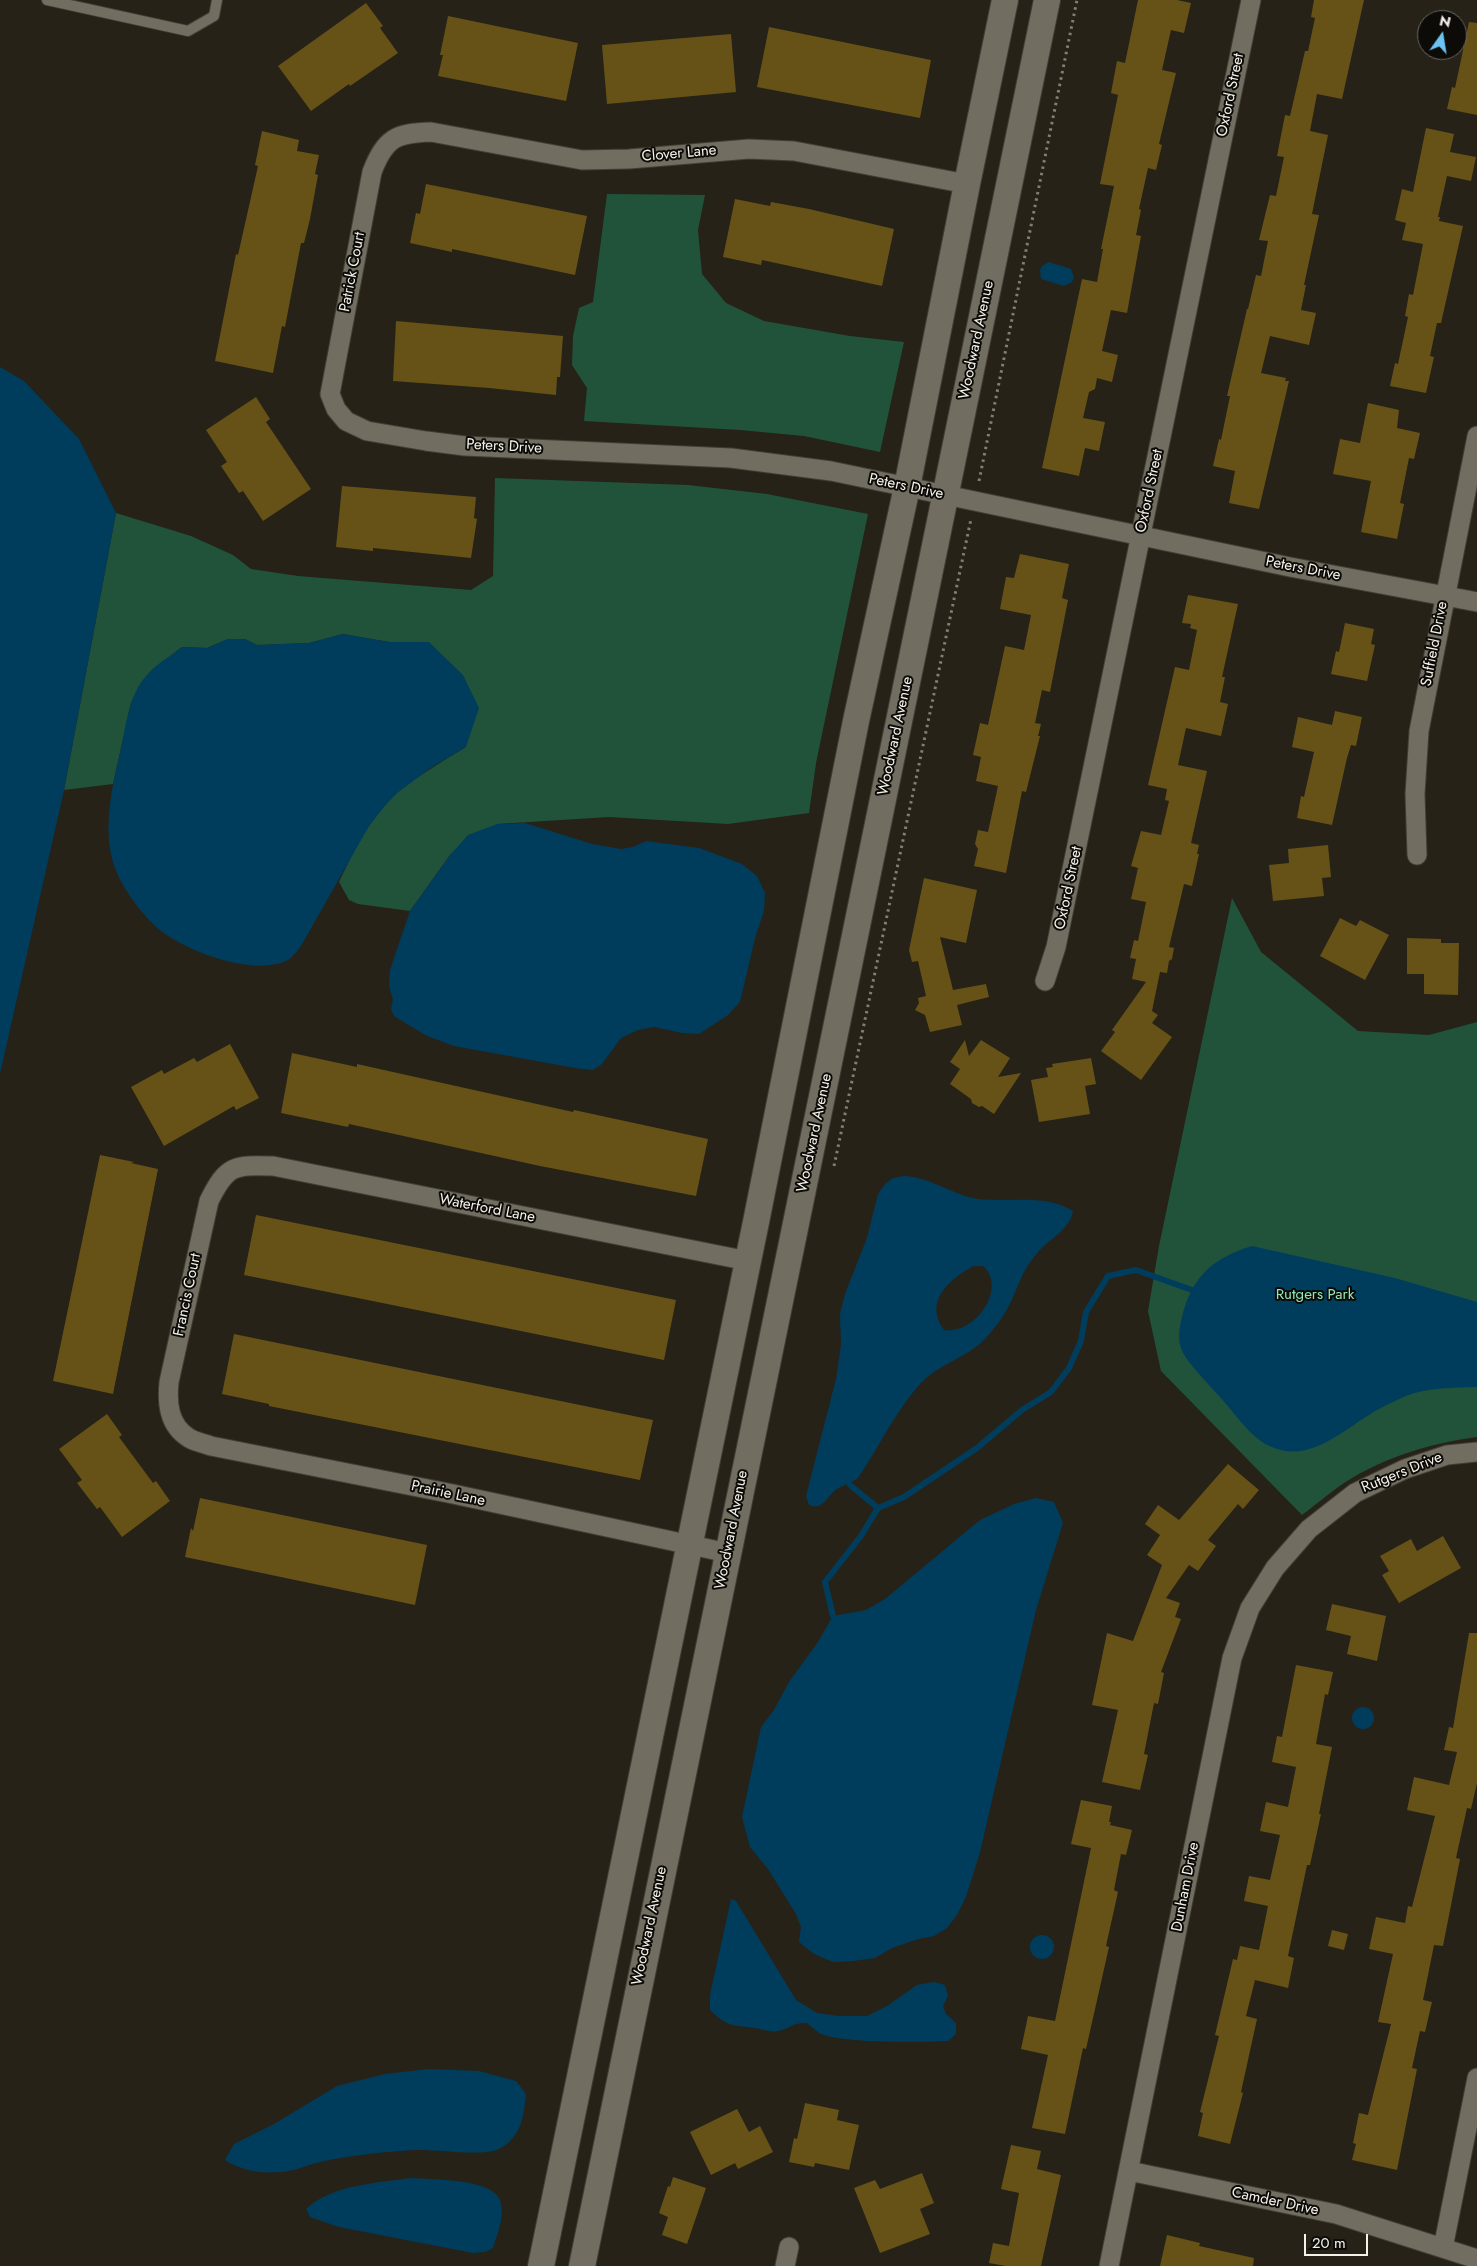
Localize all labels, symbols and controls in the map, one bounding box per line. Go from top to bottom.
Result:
north arrow [1417,10,1467,60]
text: N [1437,10,1453,32]
street label: Oxford Street [1213,52,1249,138]
street label: Clover Lane [641,142,717,166]
street label: Patrick Court [336,231,370,313]
street label: Woodward Avenue [956,279,998,401]
street label: Peters Drive [466,436,542,458]
street label: Oxford Street [1132,448,1168,534]
street label: Peters Drive [867,470,945,504]
street label: Peters Drive [1264,553,1342,585]
street label: Suffield Drive [1418,600,1452,688]
street label: Woodward Avenue [875,675,917,797]
street label: Oxford Street [1051,845,1087,931]
street label: Woodward Avenue [794,1072,836,1194]
street label: Waterford Lane [438,1191,536,1227]
street label: Francis Court [170,1252,206,1338]
park label: Rutgers Park [1276,1286,1354,1304]
street label: Rutgers Drive [1359,1449,1445,1497]
street label: Woodward Avenue [712,1469,752,1591]
street label: Prairie Lane [409,1477,487,1511]
street label: Dunham Drive [1169,1841,1203,1933]
street label: Woodward Avenue [629,1865,671,1987]
street label: Camder Drive [1230,2184,1320,2220]
scale bar [1307,2224,1371,2256]
text: 20 m [1312,2232,1346,2254]

